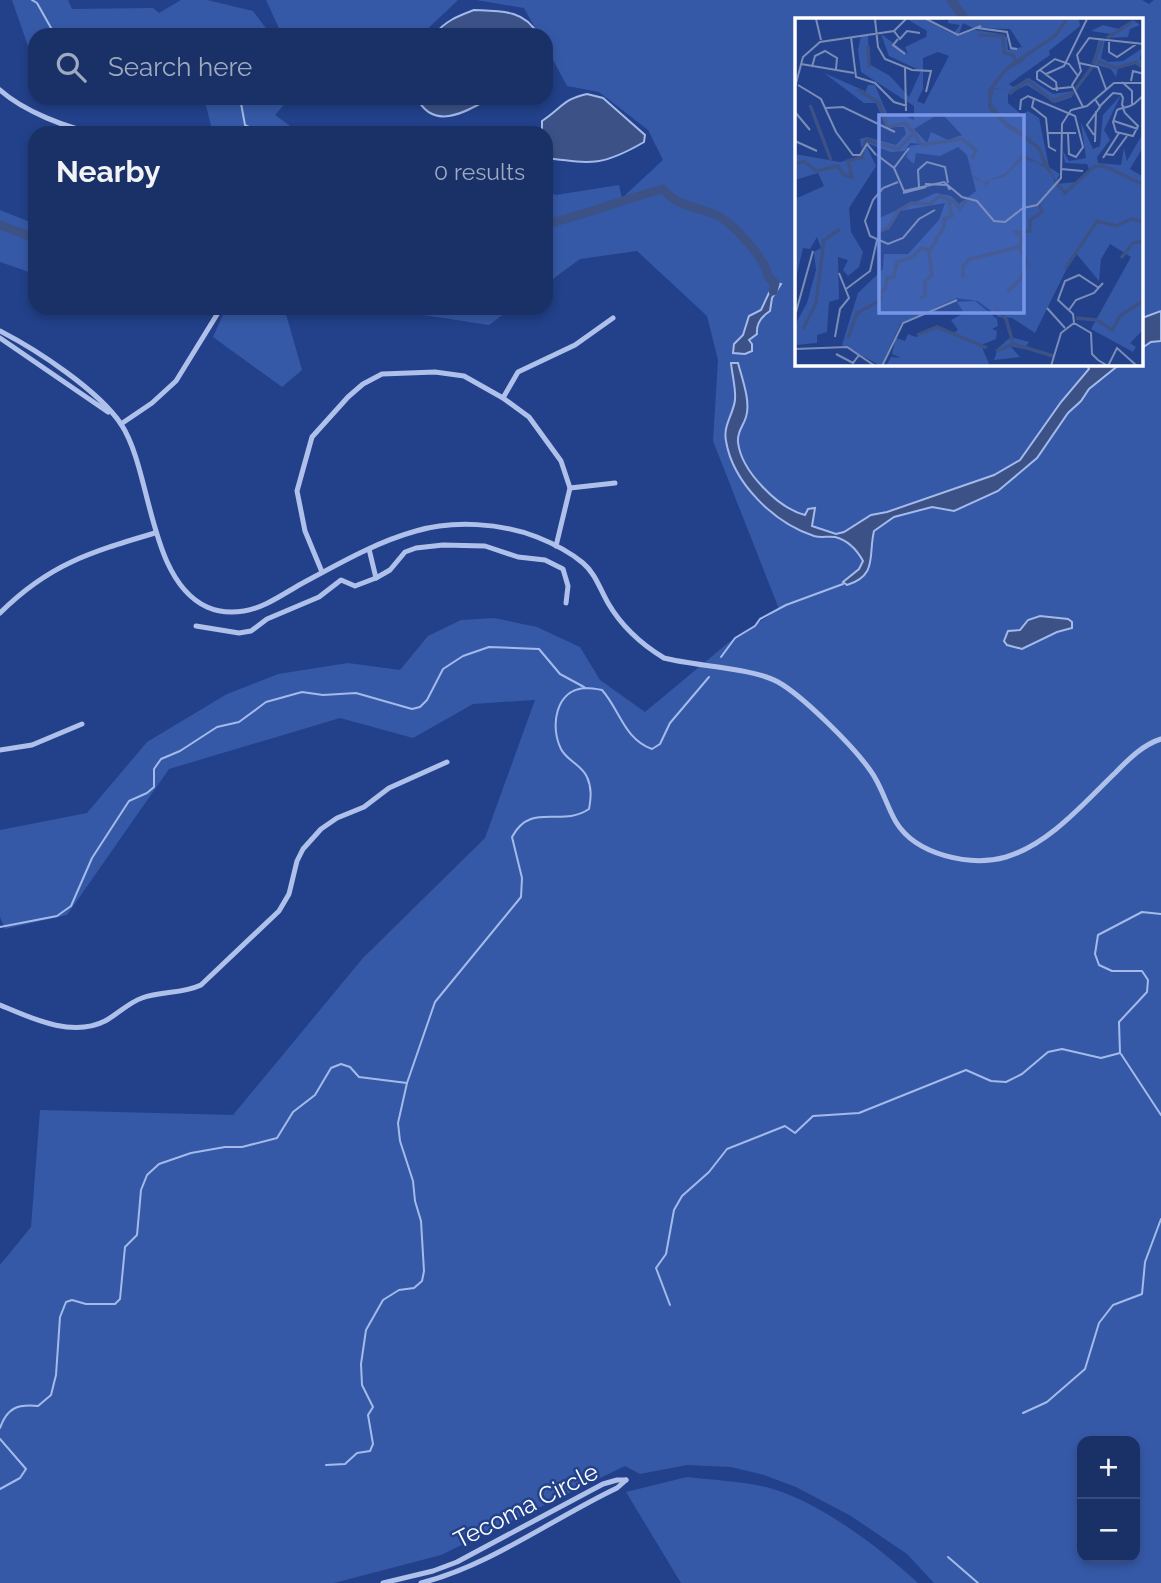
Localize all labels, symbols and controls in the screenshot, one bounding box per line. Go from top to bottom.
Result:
inset map [795,18,1144,366]
search box [28,28,553,105]
icon: search [52,48,90,86]
text: Search here [108,52,252,82]
text: Nearby [56,154,160,189]
text: 0 results [434,158,525,185]
map controls [1077,1436,1140,1562]
button: + [1077,1436,1140,1499]
street label: Tecoma Circle [449,1457,603,1554]
button: − [1077,1499,1140,1562]

